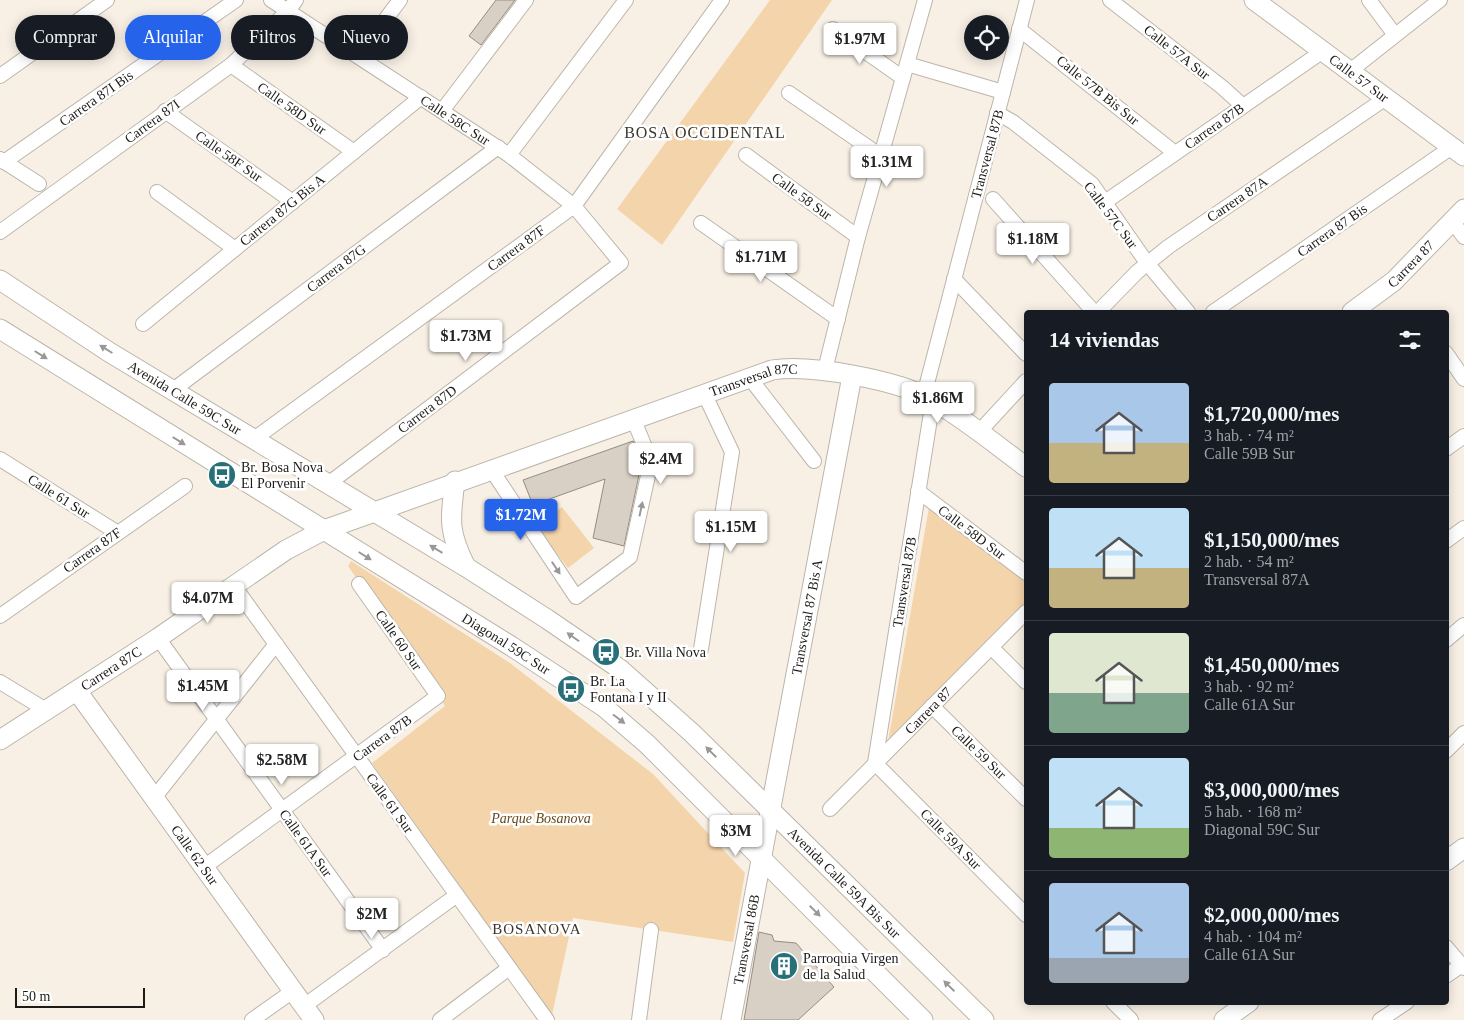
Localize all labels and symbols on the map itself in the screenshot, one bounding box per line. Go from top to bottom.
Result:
pin: $1.97M [819,22,901,65]
street label: Calle 57A Sur [1141,22,1213,83]
street label: Calle 57 Sur [1326,52,1392,106]
street label: Calle 57B Bis Sur [1054,53,1142,128]
street label: Carrera 87I Bis [57,68,136,129]
street label: Calle 58D Sur [255,79,329,138]
street label: Calle 58C Sur [418,93,493,149]
street label: Carrera 87I [122,96,183,146]
street label: Carrera 87B [1182,101,1247,152]
street label: Transversal 87B [968,108,1007,200]
district label: BOSA OCCIDENTAL [624,124,786,141]
street label: Calle 58F Sur [193,128,265,185]
pin: $1.31M [846,146,928,188]
street label: Calle 58 Sur [769,170,835,223]
street label: Carrera 87G Bis A [237,171,328,249]
street label: Carrera 87A [1204,173,1271,225]
street label: Calle 57C Sur [1081,179,1141,252]
street label: Carrera 87 Bis [1295,201,1370,260]
street label: Carrera 87F [485,222,548,274]
pin: $1.18M [992,222,1074,265]
street label: Carrera 87 [1385,238,1437,291]
pin: $1.71M [720,240,802,283]
street label: Carrera 87G [304,241,369,295]
pin: $1.73M [425,320,507,362]
one-way arrow [100,345,113,354]
one-way arrow [35,350,48,359]
street label: Avenida Calle 59C Sur [125,358,244,438]
street label: Transversal 87C [708,362,798,400]
street label: Carrera 87D [395,382,460,436]
pin: $1.86M [897,382,979,424]
one-way arrow [172,436,186,445]
pin: $2.4M [626,442,696,485]
bus stop icon: Br. Bosa Nova El Porvenir [207,460,237,490]
place label: Br. Bosa Nova El Porvenir [241,460,324,491]
street label: Calle 61 Sur [25,472,93,522]
pin: $1.72M [480,498,562,541]
one-way arrow [637,501,645,516]
street label: Calle 58D Sur [935,502,1008,563]
pin: $1.15M [690,510,772,553]
street label: Carrera 87F [60,525,124,576]
street label: Transversal 87B [890,536,919,629]
one-way arrow [429,545,443,554]
one-way arrow [358,551,371,560]
street label: Transversal 87 Bis A [789,557,826,676]
one-way arrow [552,561,561,574]
pin: $4.07M [167,582,249,624]
street label: Calle 60 Sur [372,607,425,674]
street label: Diagonal 59C Sur [459,611,553,678]
one-way arrow [566,632,580,642]
bus stop icon: Br. Villa Nova [591,637,621,667]
street label: Carrera 87C [78,644,144,694]
place label: Br. Villa Nova [625,645,707,660]
pin: $1.45M [162,670,244,712]
bus stop icon: Br. La Fontana I y II [556,674,586,704]
place label: Br. La Fontana I y II [590,674,667,705]
street label: Carrera 87 [902,684,955,737]
street label: Carrera 87B [350,712,415,765]
one-way arrow [612,714,626,724]
street label: Calle 59 Sur [948,723,1009,782]
pin: $2.58M [241,744,323,786]
one-way arrow [705,746,717,758]
street label: Calle 61 Sur [363,771,416,836]
street label: Calle 59A Sur [917,806,984,873]
street label: Calle 61A Sur [276,807,335,880]
park label: Parque Bosanova [490,811,591,826]
pin: $3M [712,814,760,857]
street label: Calle 62 Sur [168,822,221,888]
street label: Avenida Calle 59A Bis Sur [785,825,903,942]
street label: Transversal 86B [731,893,762,986]
pin: $2M [348,898,396,940]
one-way arrow [809,905,821,917]
district label: BOSANOVA [492,921,582,937]
building icon: Parroquia Virgen de la Salud [769,951,799,981]
place label: Parroquia Virgen de la Salud [803,951,898,982]
one-way arrow [943,980,955,992]
scale bar [15,985,145,1008]

